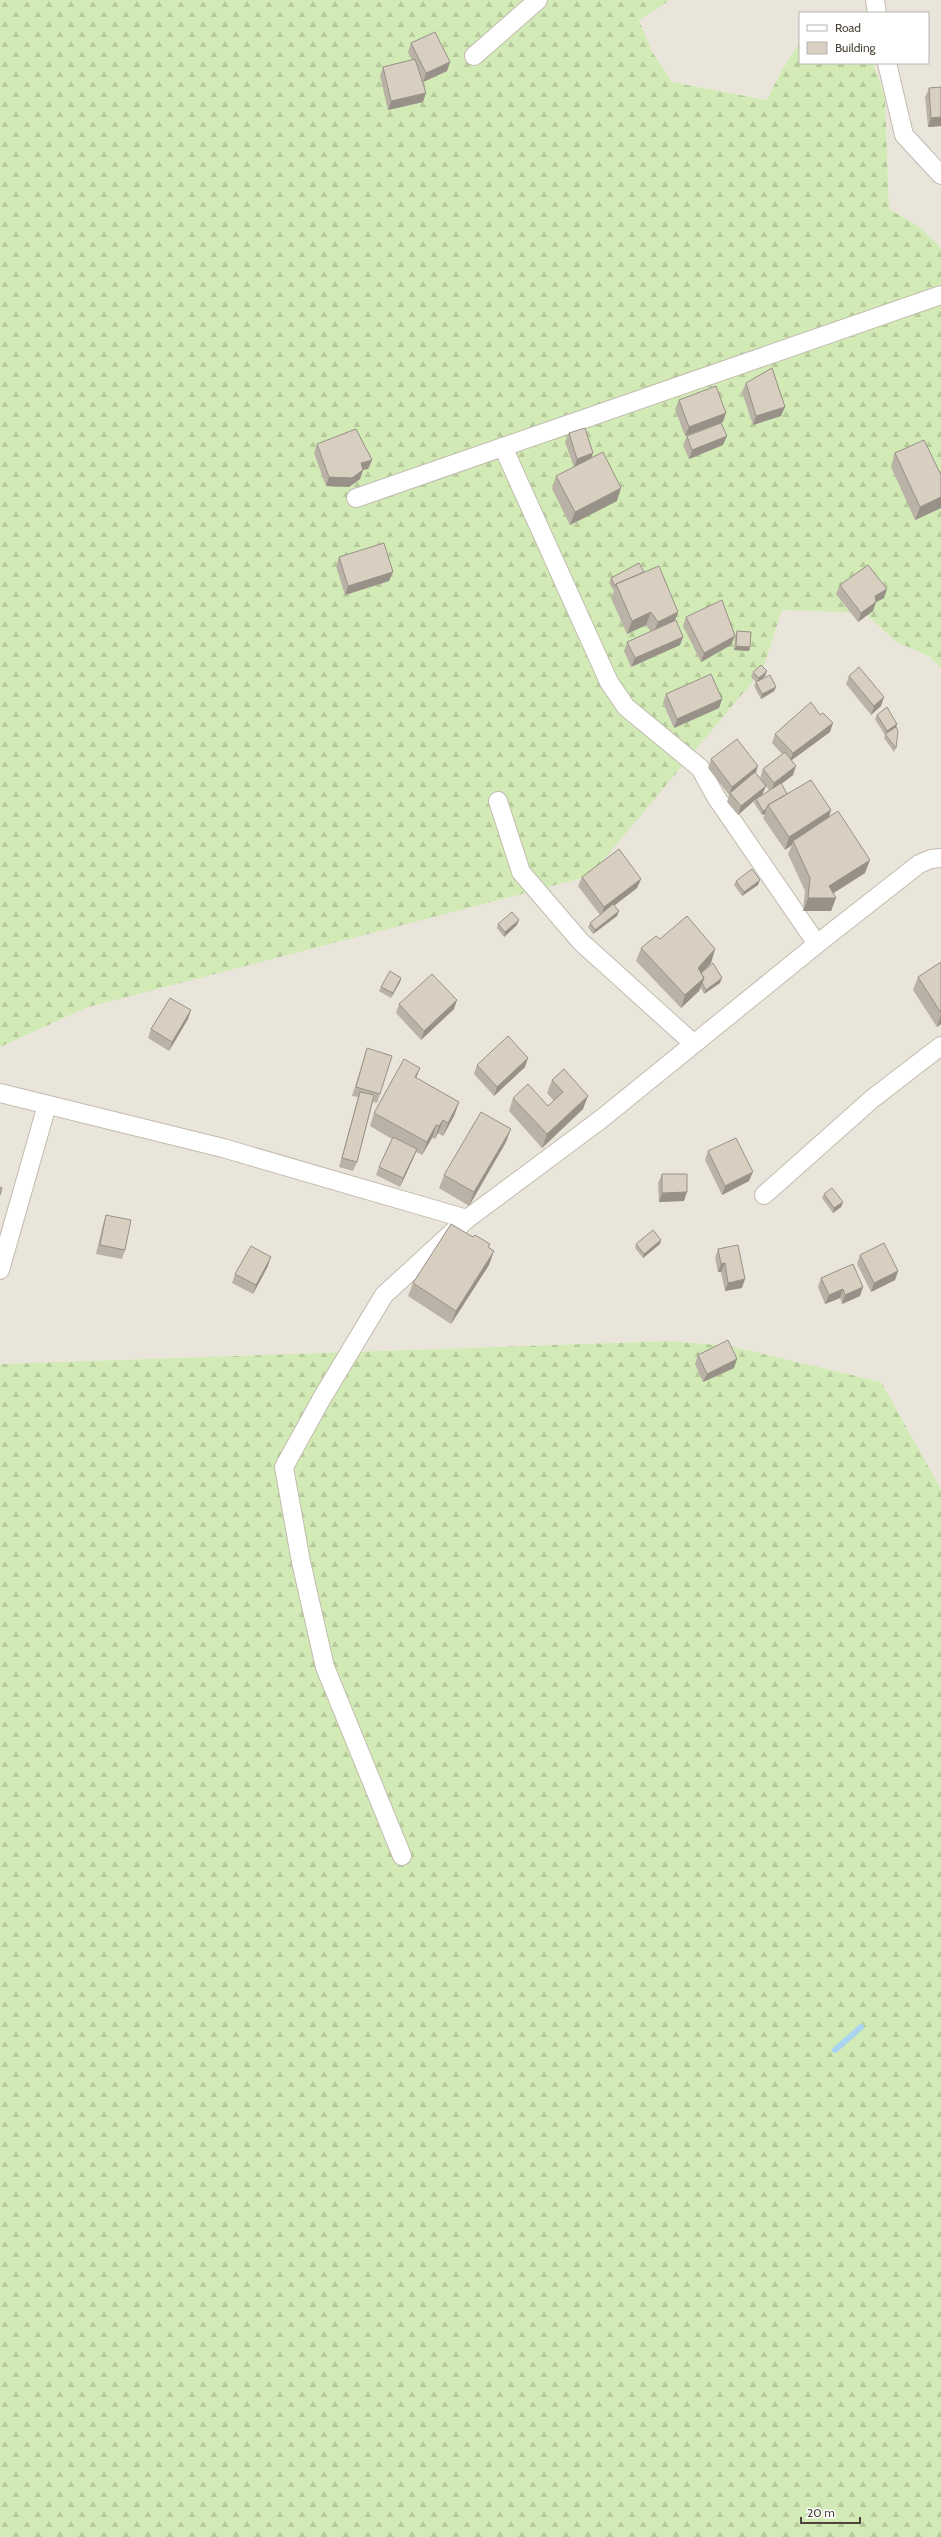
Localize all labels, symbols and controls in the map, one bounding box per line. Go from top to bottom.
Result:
legend [799,12,929,64]
text: Road [835,20,861,35]
text: Building [835,40,877,55]
scale bar [801,2499,860,2525]
text: 20 m [807,2505,835,2520]

